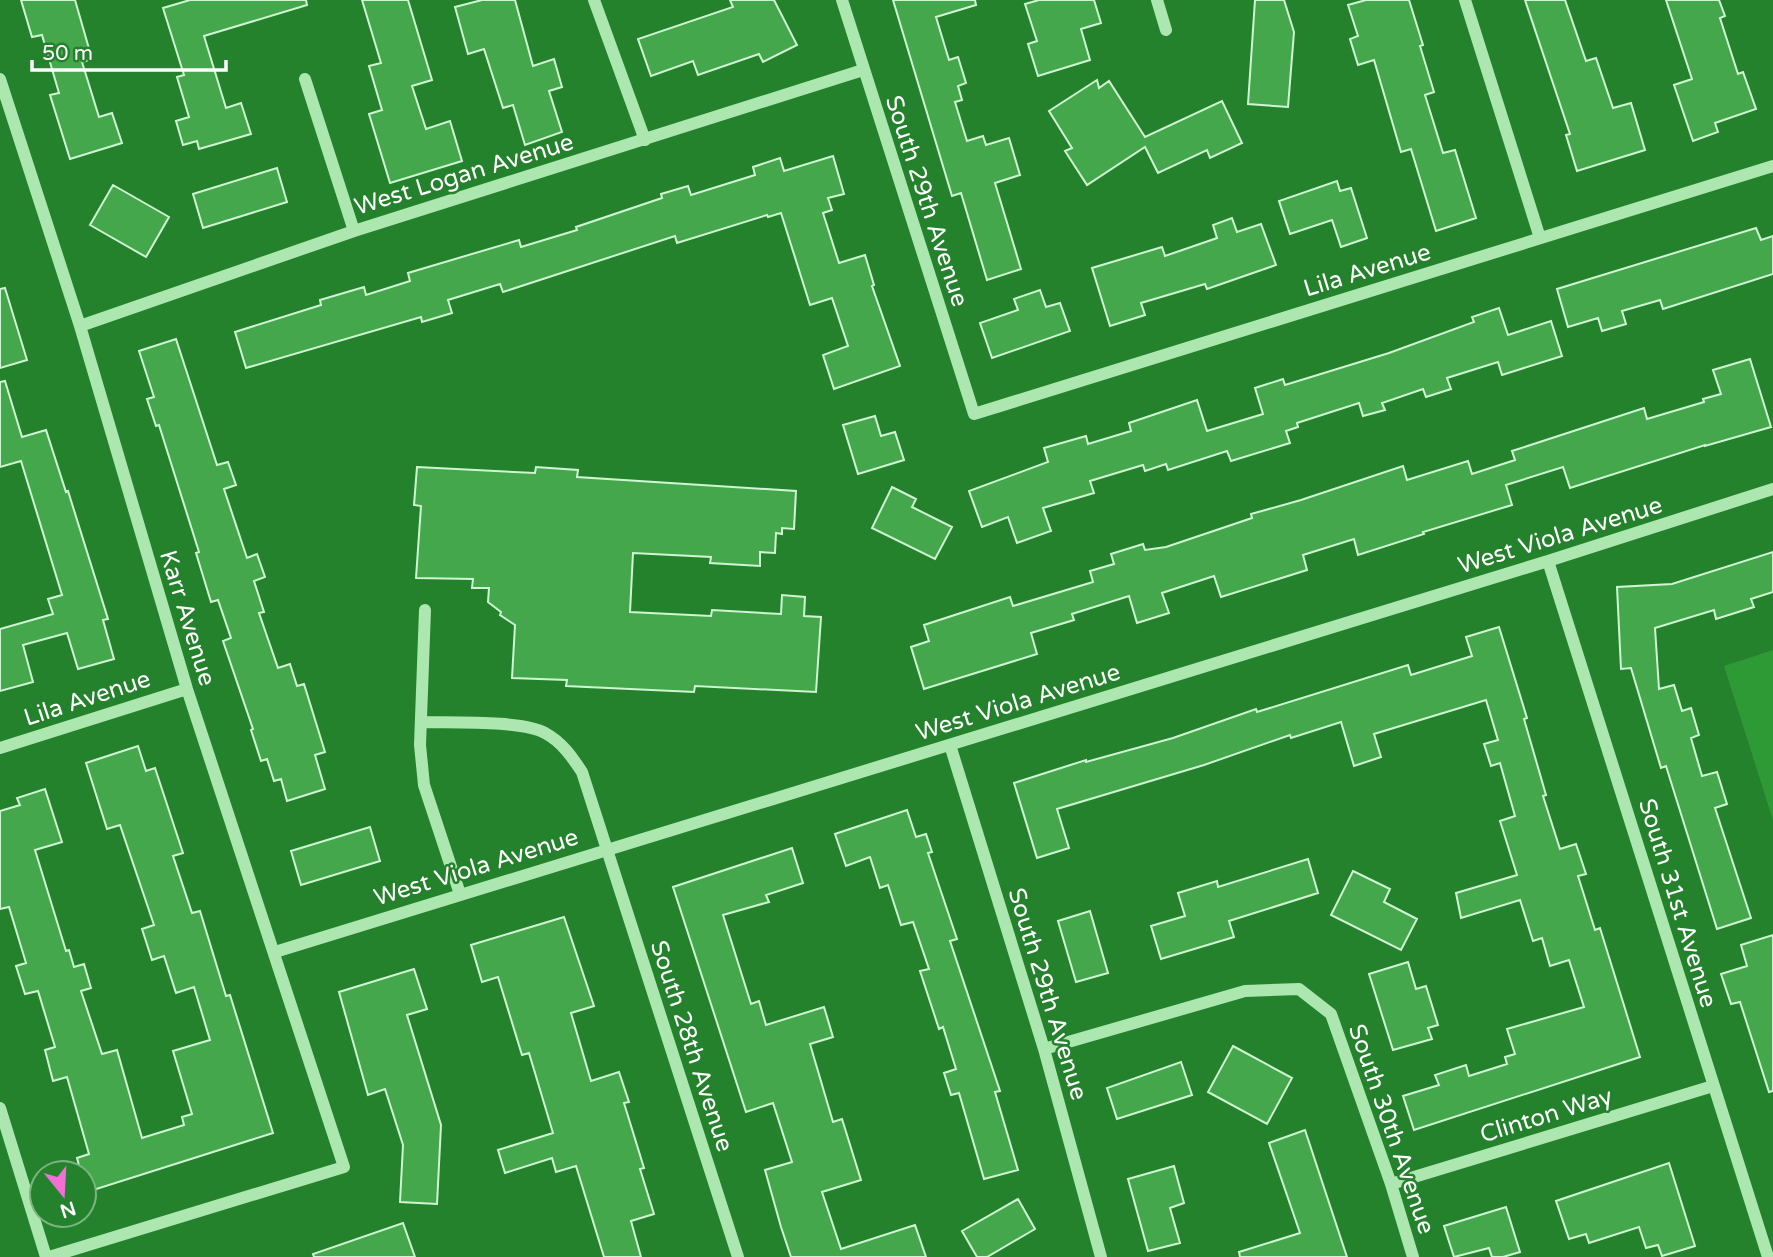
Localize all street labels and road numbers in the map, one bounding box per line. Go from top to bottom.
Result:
street label: South 29th Avenue [879,92,974,310]
street label: West Logan Avenue [351,127,577,222]
street label: Lila Avenue [1300,237,1434,304]
street label: West Viola Avenue [1454,491,1666,580]
street label: Karr Avenue [153,547,222,689]
street label: West Viola Avenue [912,658,1124,747]
street label: Lila Avenue [20,664,154,733]
street label: South 31st Avenue [1632,795,1723,1011]
street label: West Viola Avenue [370,823,582,912]
street label: South 29th Avenue [1001,885,1094,1104]
street label: South 28th Avenue [644,937,739,1155]
street label: South 30th Avenue [1342,1020,1441,1238]
street label: Clinton Way [1476,1082,1616,1149]

